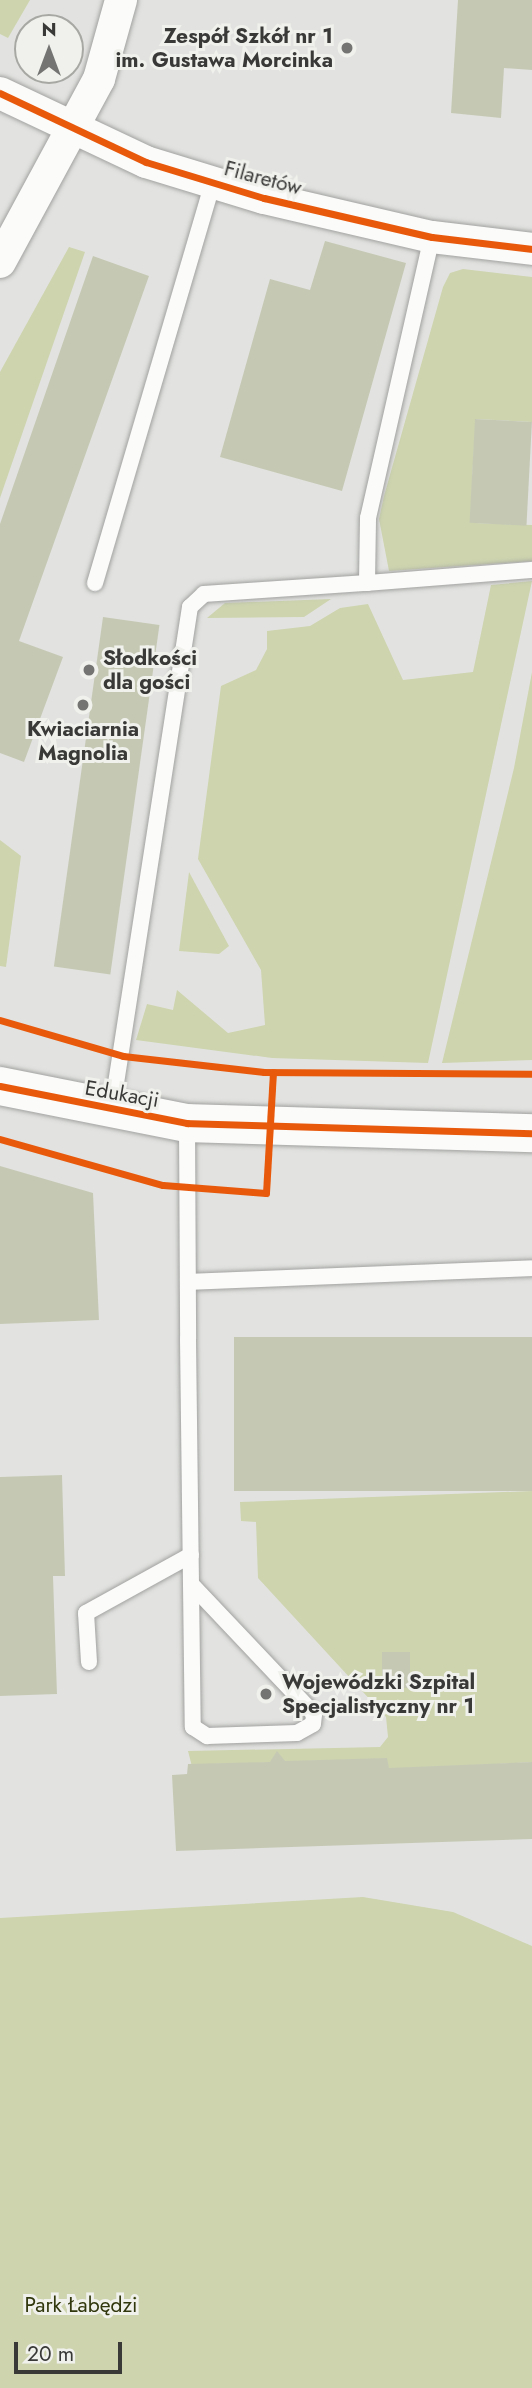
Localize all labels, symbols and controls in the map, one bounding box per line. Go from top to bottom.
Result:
north arrow [14,14,84,84]
text: N [41,16,57,43]
place label: Zespół Szkół nr 1 im. Gustawa Morcinka [116,23,333,73]
marker: Zespół Szkół nr 1 im. Gustawa Morcinka [339,40,355,56]
street label: Filaretów [222,156,304,200]
place label: Słodkości dla gości [103,645,197,695]
marker: Słodkości dla gości [81,662,97,678]
marker: Kwiaciarnia Magnolia [75,697,91,713]
place label: Kwiaciarnia Magnolia [27,716,139,766]
street label: Edukacji [83,1075,161,1113]
place label: Wojewódzki Szpital Specjalistyczny nr 1 [282,1669,475,1719]
marker: Wojewódzki Szpital Specjalistyczny nr 1 [256,1684,276,1704]
park label: Park Łabędzi [24,2292,138,2318]
scale bar [18,2328,126,2372]
text: 20 m [27,2339,74,2369]

